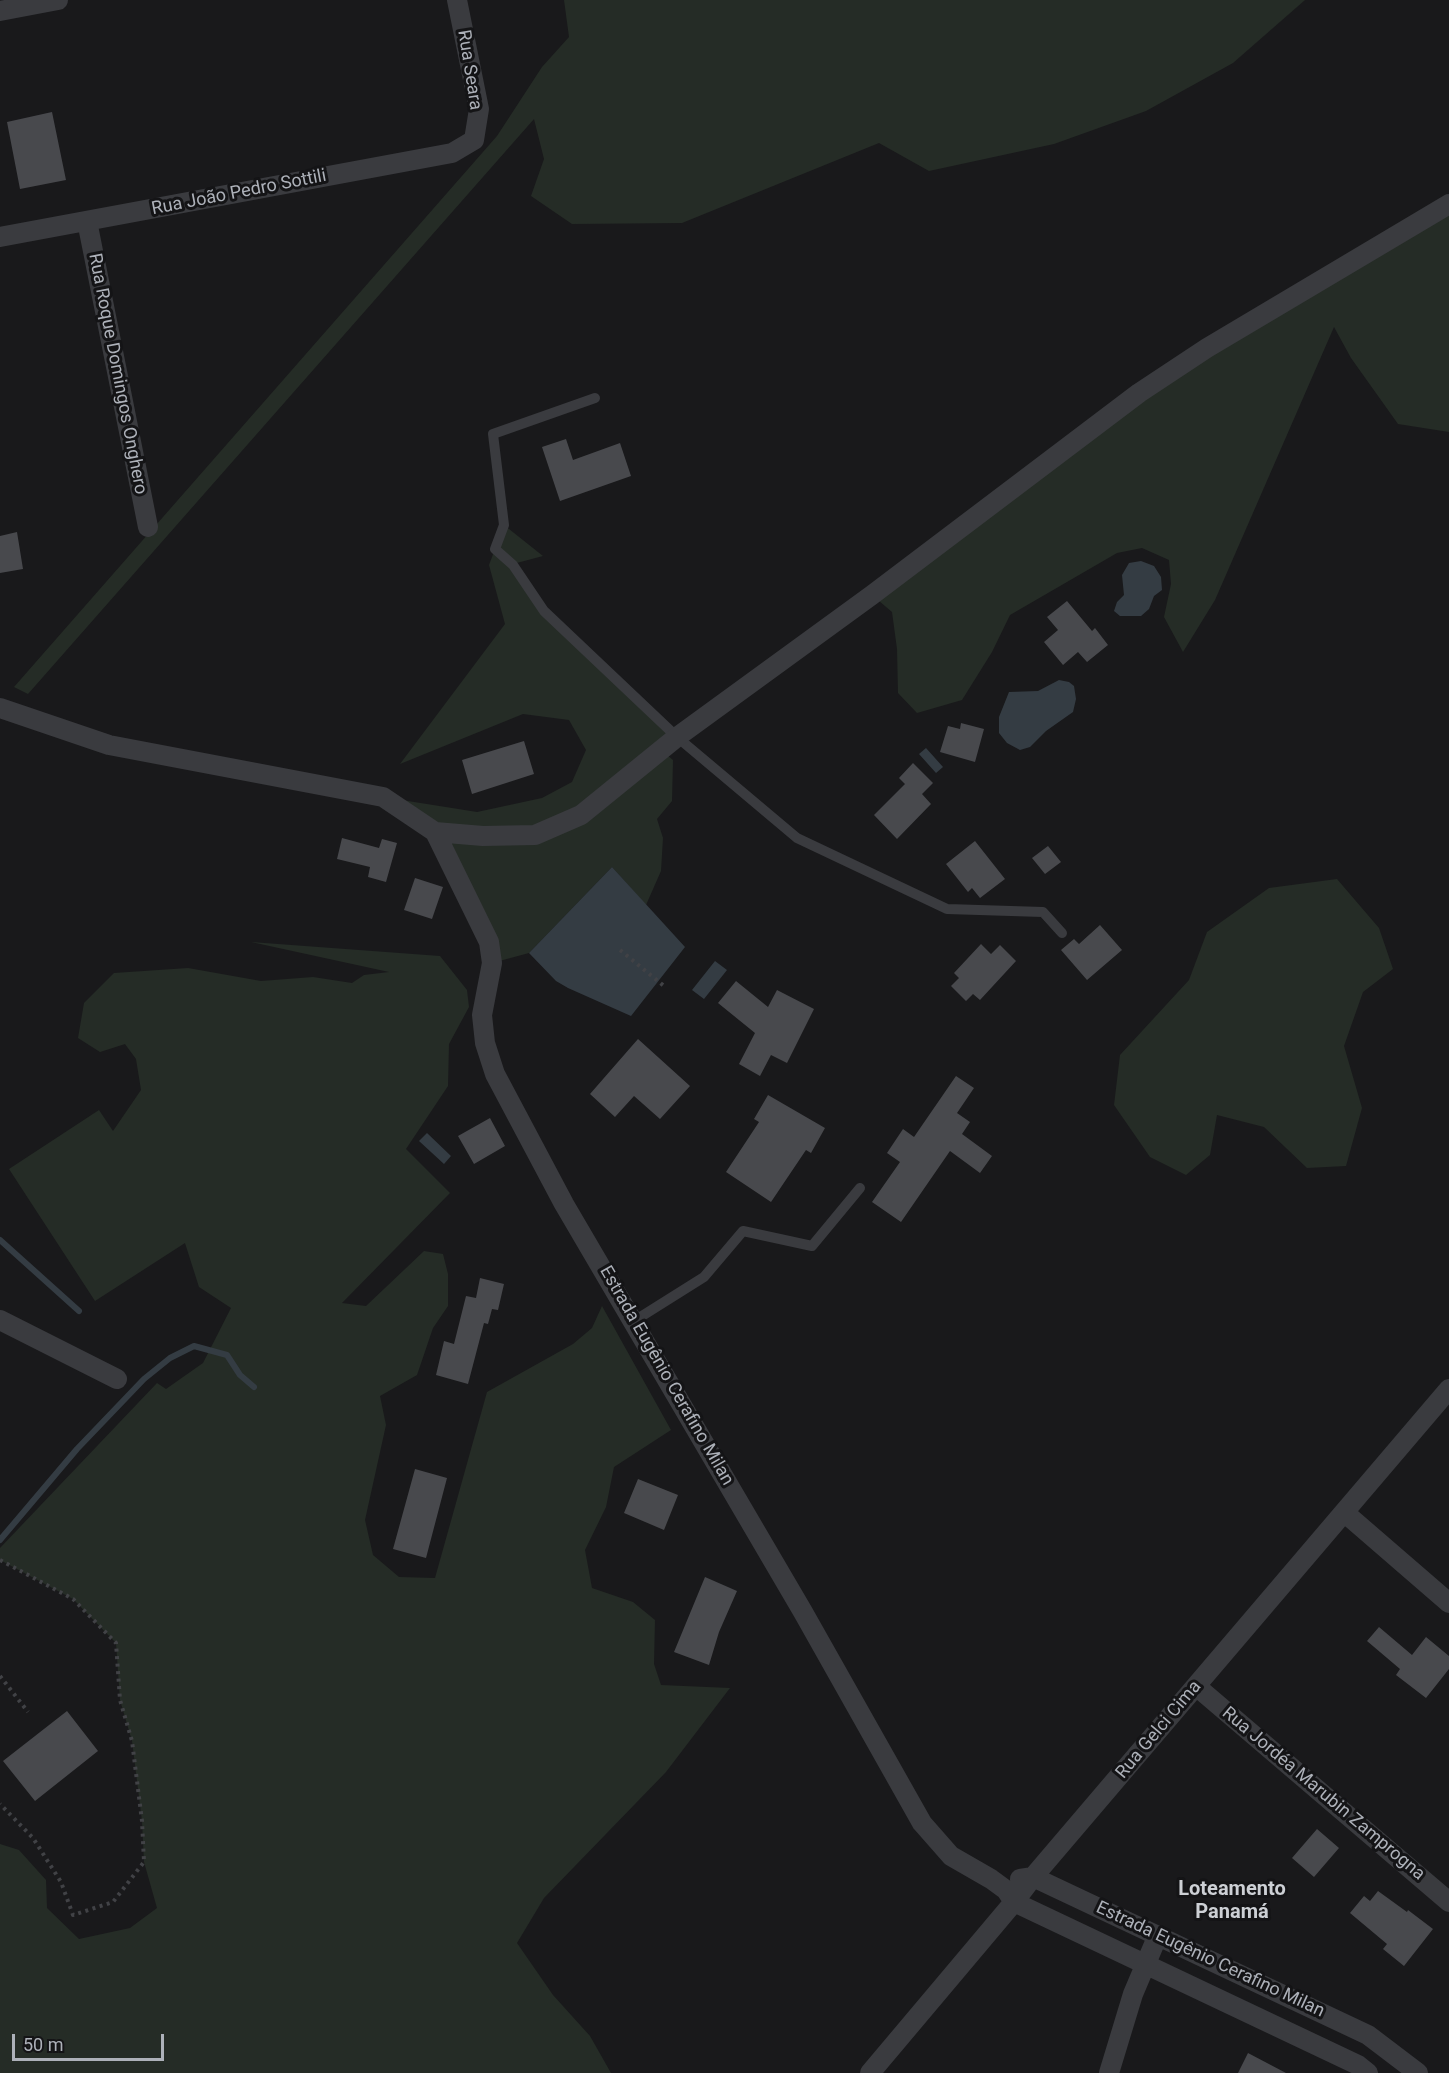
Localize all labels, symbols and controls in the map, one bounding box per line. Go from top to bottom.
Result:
street label: Rua Seara [452,28,486,112]
street label: Rua João Pedro Sottili [150,165,328,221]
street label: Rua Roque Domingos Onghero [83,252,151,496]
street label: Estrada Eugênio Cerafino Milan [594,1262,738,1490]
street label: Rua Gelci Cima [1112,1677,1206,1783]
street label: Rua Jordéa Marubin Zamprogna [1217,1703,1429,1885]
district label: Loteamento Panamá [1178,1878,1286,1925]
street label: Estrada Eugênio Cerafino Milan [1092,1897,1328,2023]
scale bar [15,2022,166,2060]
text: 50 m [23,2034,63,2055]

